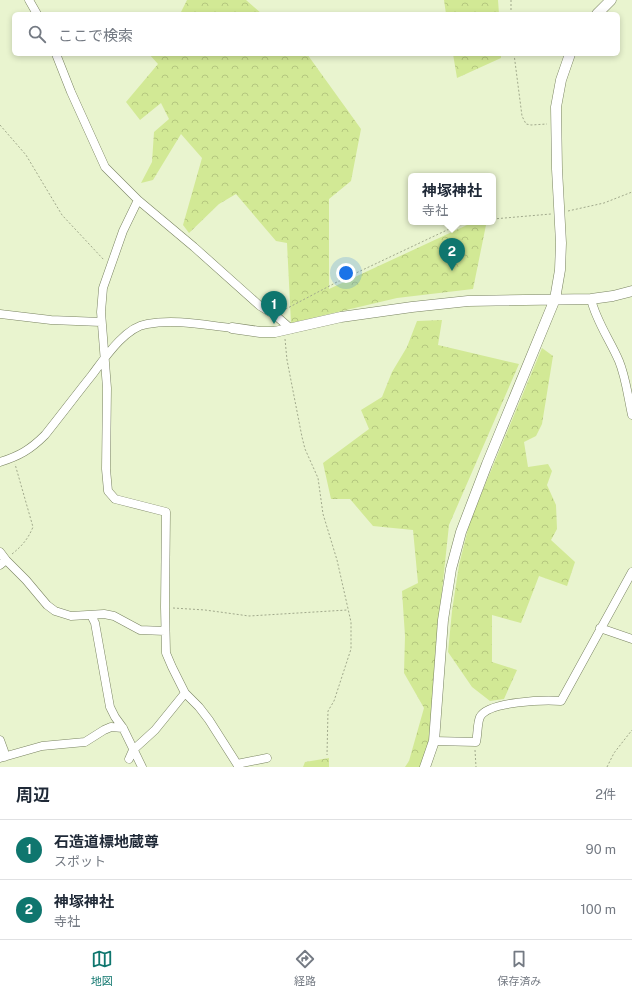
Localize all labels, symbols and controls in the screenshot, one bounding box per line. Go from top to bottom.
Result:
search box [12,12,620,56]
icon: search [26,23,48,45]
text: ここで検索 [58,27,133,44]
popup [408,173,496,225]
text: 神塚神社 [422,182,482,199]
text: 寺社 [422,203,448,218]
pin: 2 [439,238,465,271]
your location [336,263,356,283]
pin: 1 [261,291,287,324]
text: 周辺 [16,785,50,805]
text: 2件 [595,787,616,802]
text: 石造道標地蔵尊 [54,833,159,850]
text: 1 [26,842,32,857]
text: 90 m [586,842,616,857]
text: スポット [54,854,106,869]
text: 神塚神社 [54,893,114,910]
text: 2 [25,902,33,917]
text: 100 m [580,902,616,917]
text: 寺社 [54,914,80,929]
tab: 地図 [91,948,113,988]
tab: 経路 [294,948,316,988]
tab: 保存済み [497,948,541,988]

